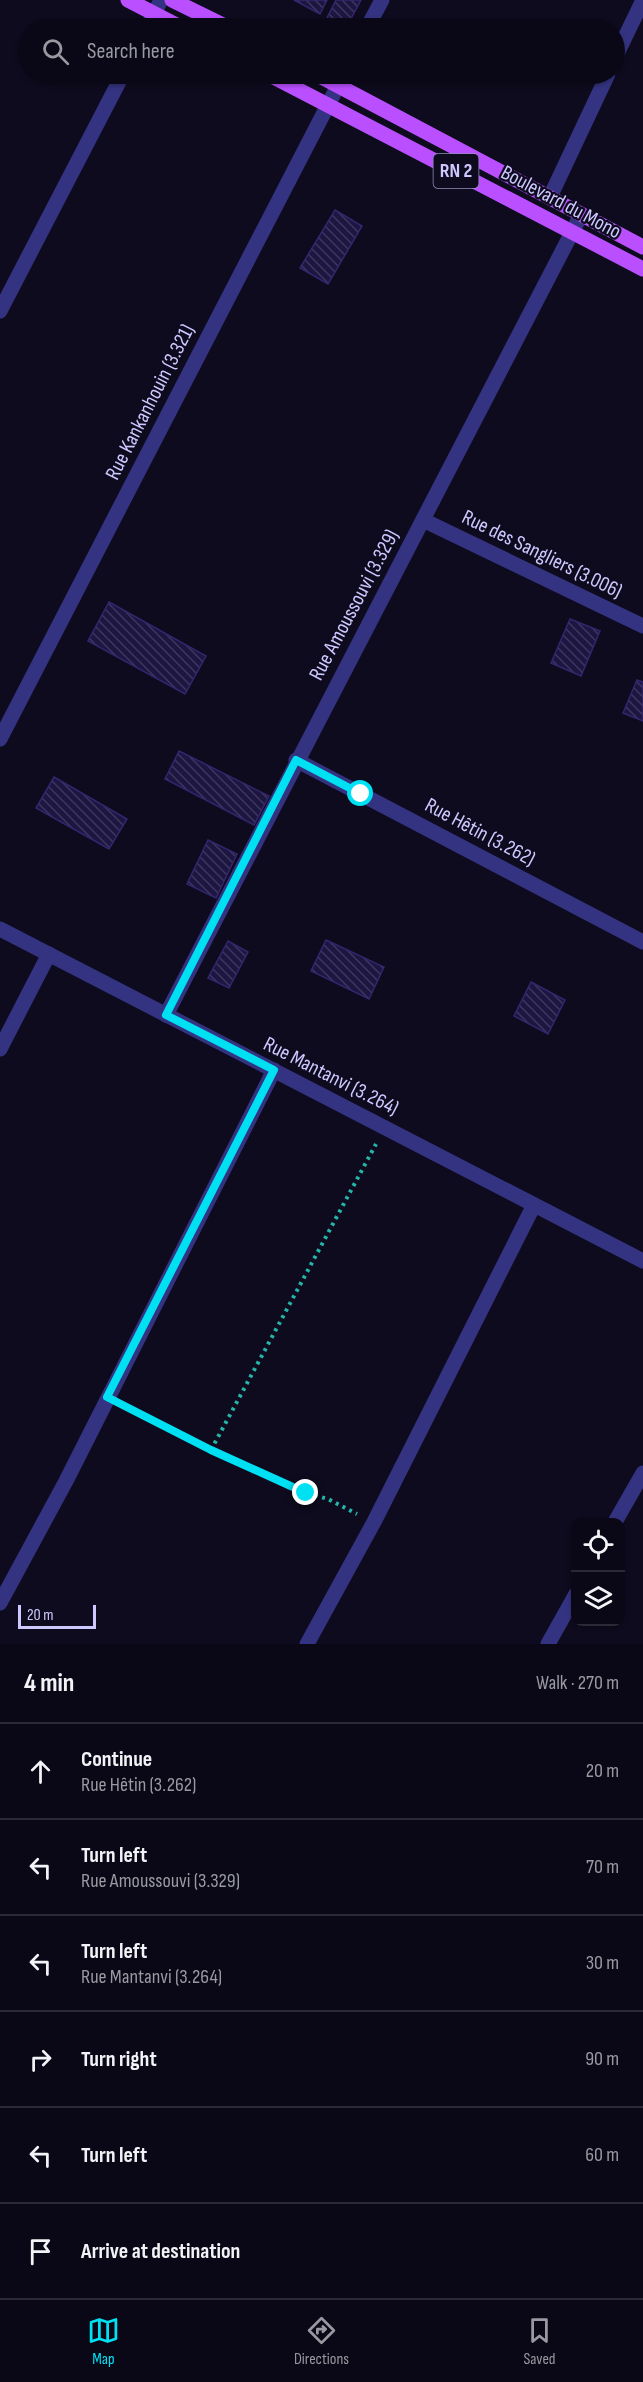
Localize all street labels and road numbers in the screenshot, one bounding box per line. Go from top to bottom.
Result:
road number: RN 2 [434,154,478,188]
street label: Boulevard du Mono [497,160,625,244]
street label: Rue Kankanhouin (3.321) [100,320,200,484]
street label: Rue des Sangliers (3.006) [458,504,626,604]
street label: Rue Amoussouvi (3.329) [304,525,404,685]
street label: Rue Hêtin (3.262) [421,793,539,871]
street label: Rue Mantanvi (3.264) [259,1031,403,1121]

